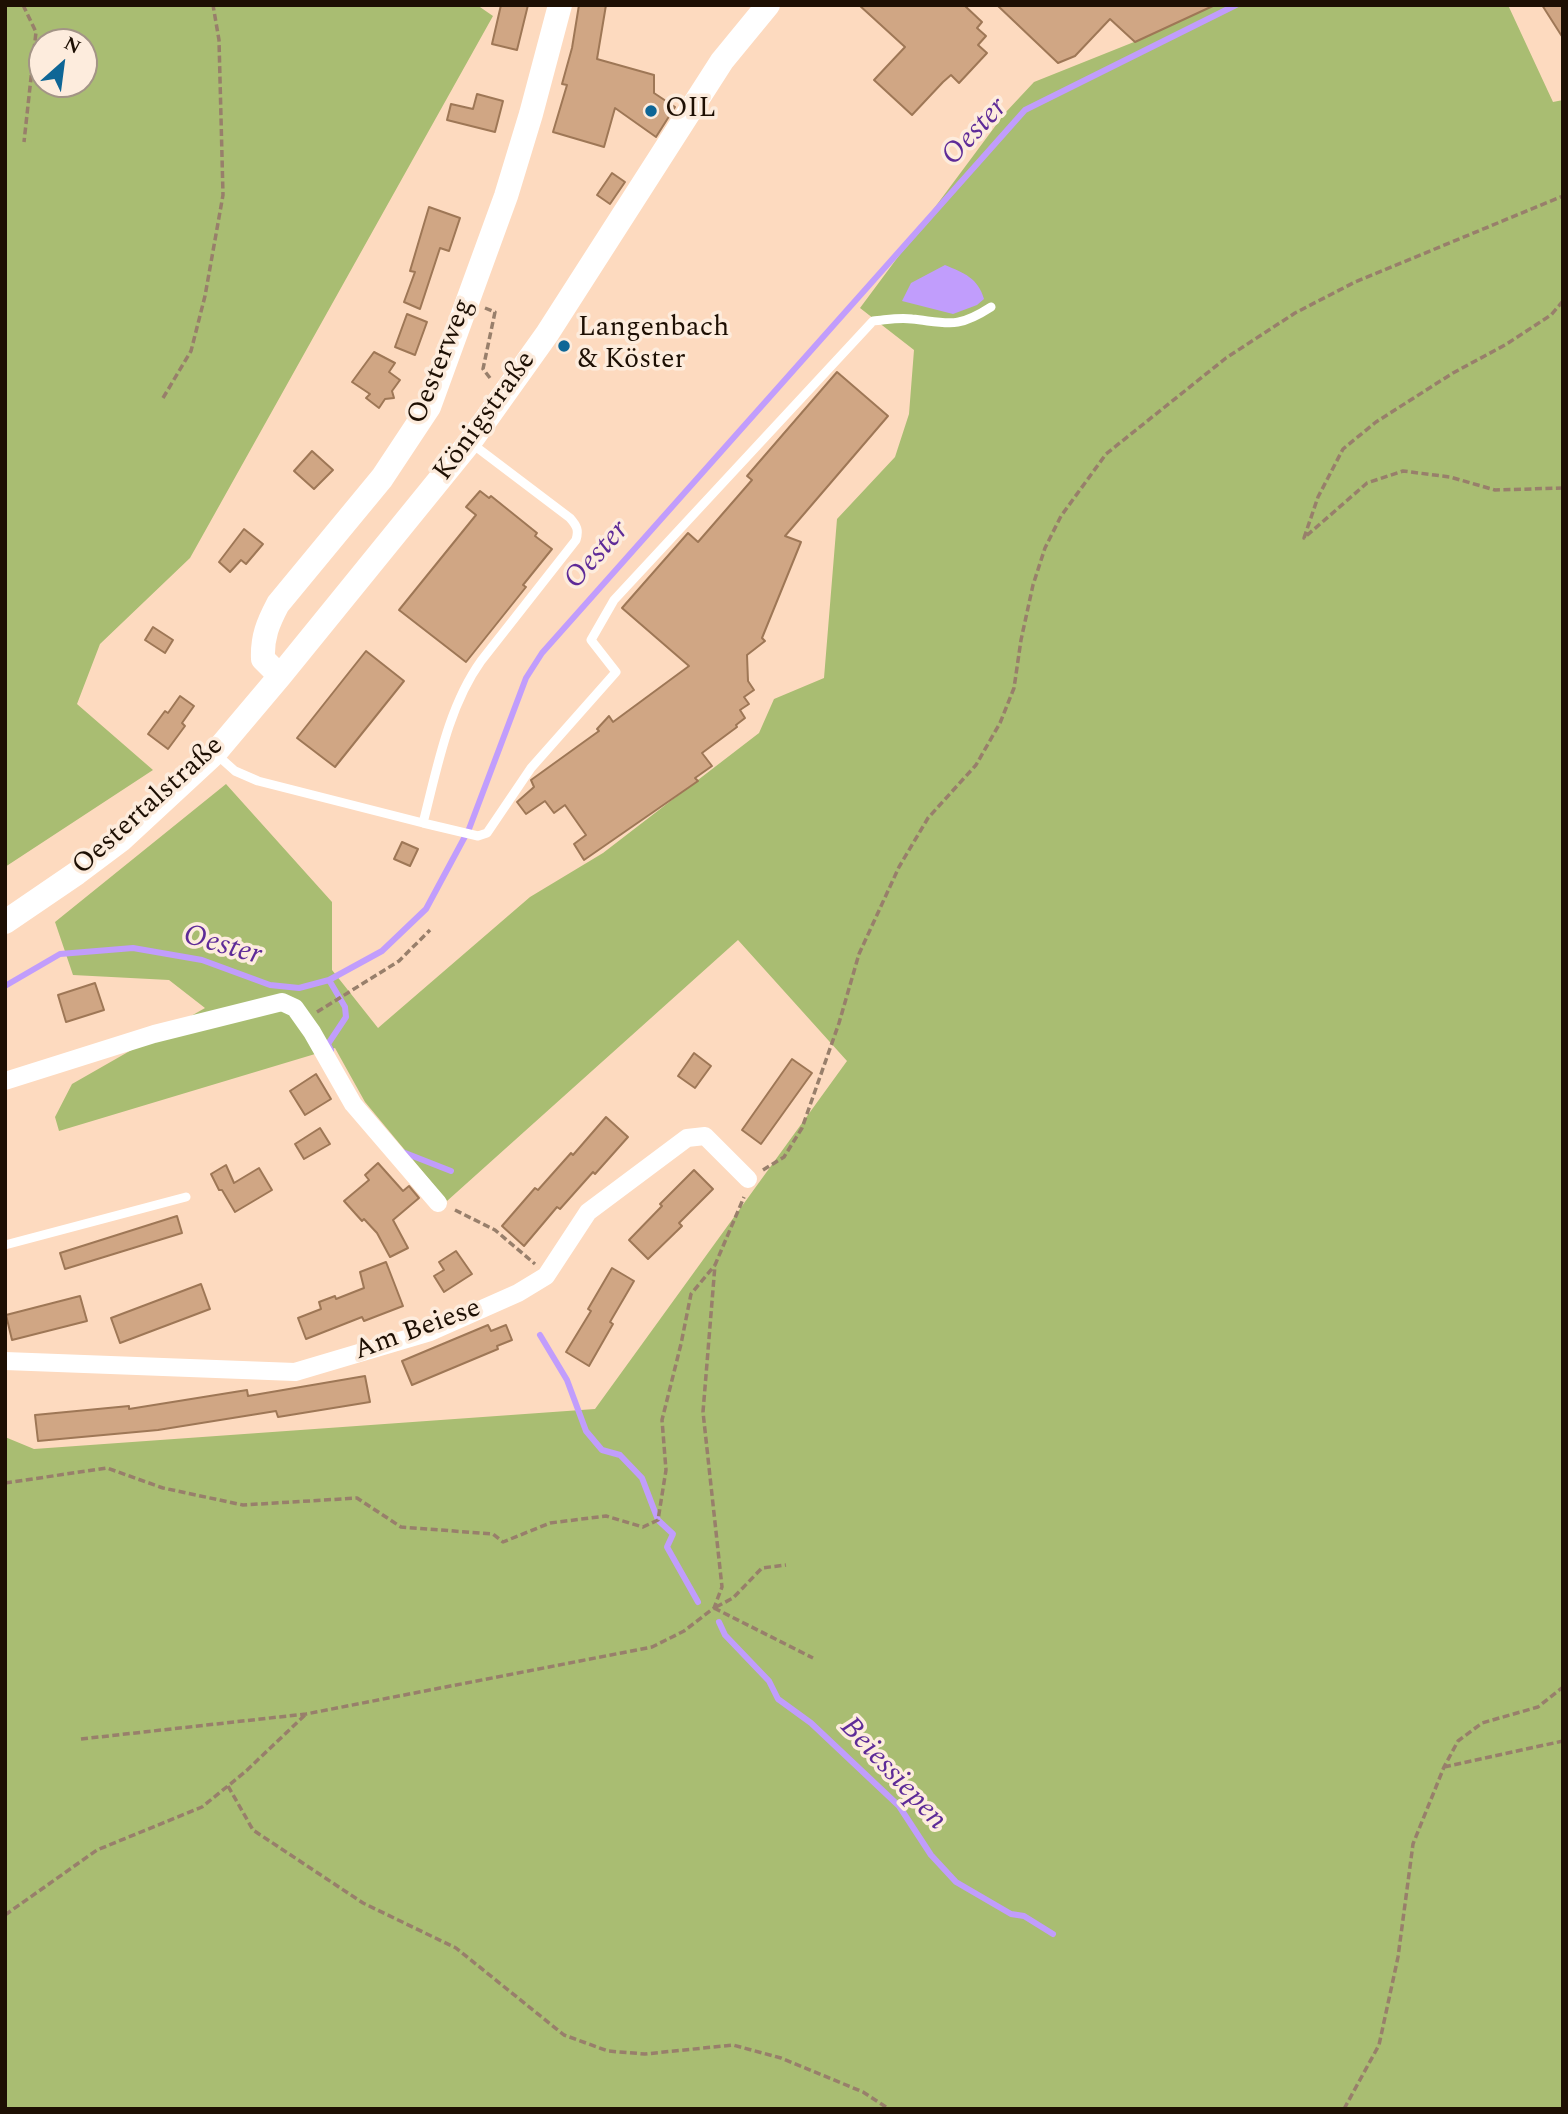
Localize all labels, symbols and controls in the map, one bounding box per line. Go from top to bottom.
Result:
north arrow [28,28,98,98]
text: N [58,29,86,62]
water label: Oester [936,91,1016,175]
place label: OIL [665,94,716,128]
marker: OIL [643,103,659,119]
street label: Oesterweg [402,294,482,430]
place label: Langenbach & Köster [578,313,729,379]
marker: Langenbach & Köster [556,338,572,354]
street label: Königstraße [428,346,544,488]
water label: Oester [558,514,638,598]
street label: Oestertalstraße [67,730,231,884]
water label: Oester [179,919,265,975]
street label: Am Beiese [350,1293,486,1369]
water label: Beiessiepen [831,1711,953,1839]

